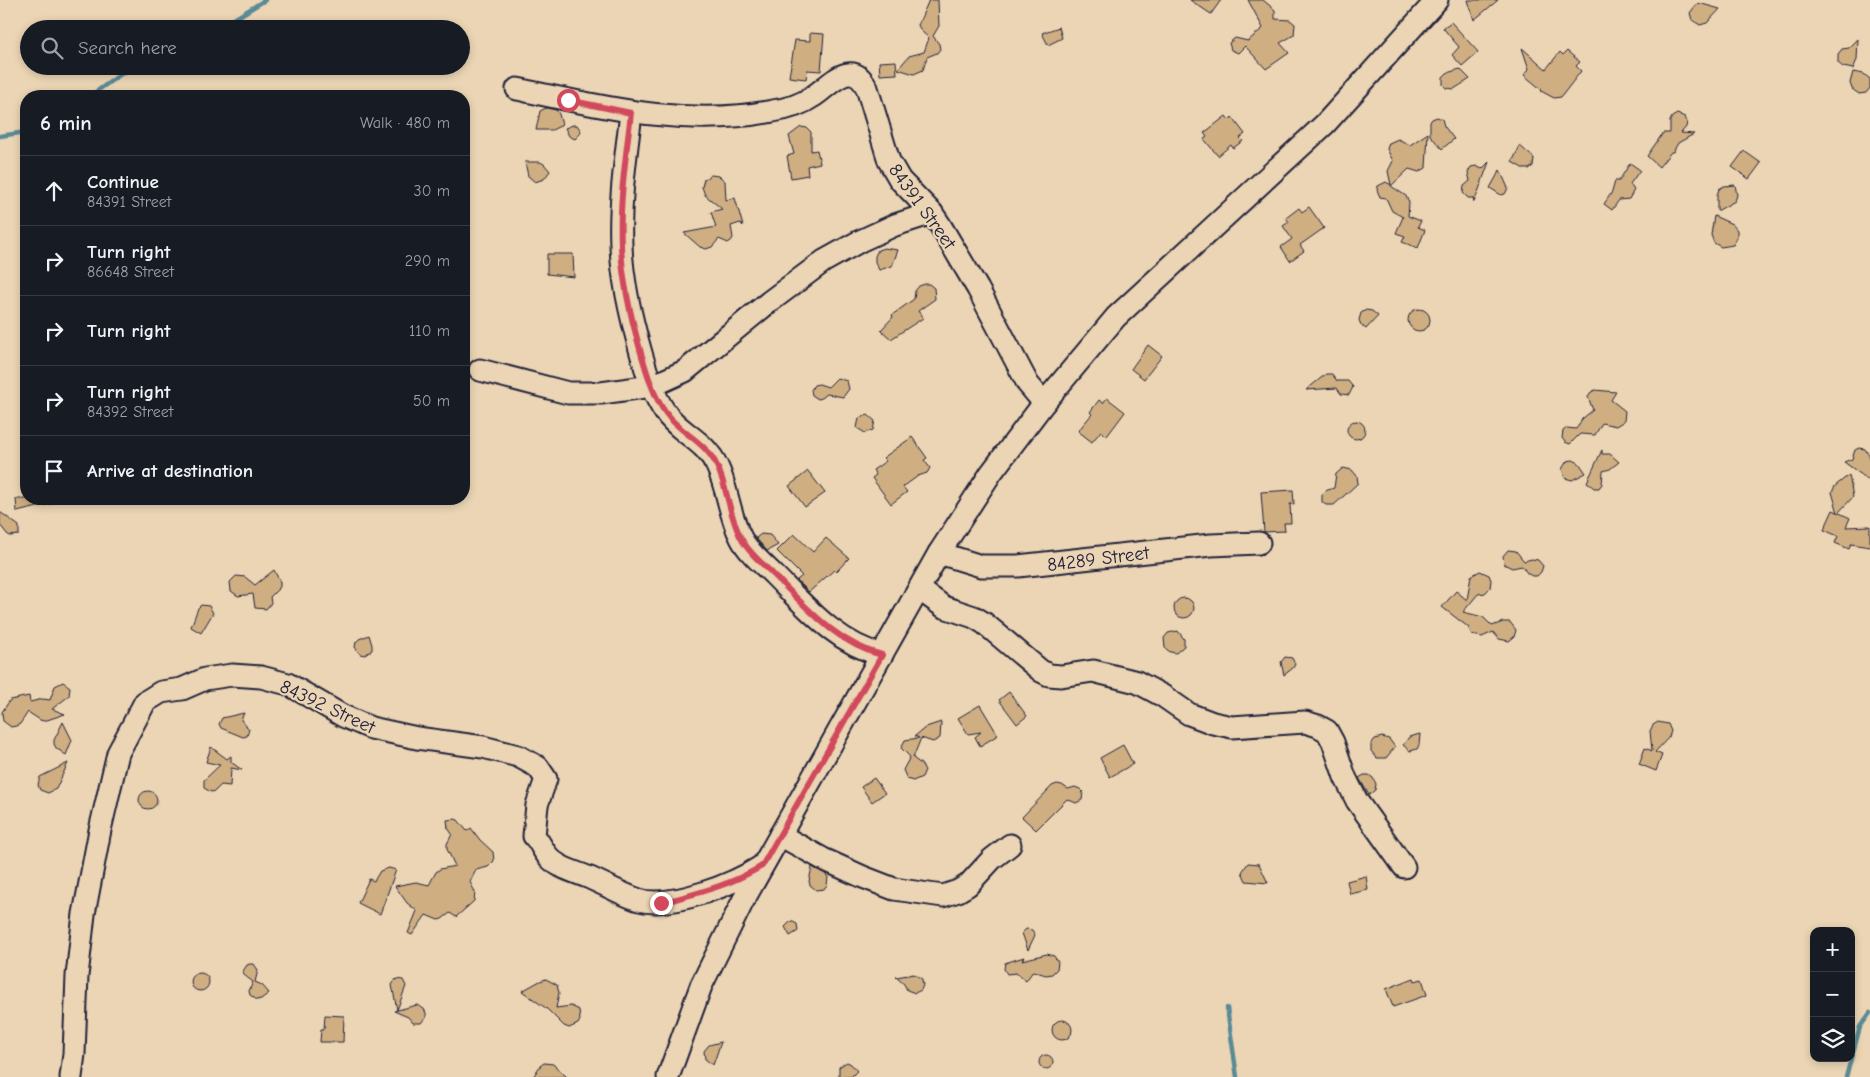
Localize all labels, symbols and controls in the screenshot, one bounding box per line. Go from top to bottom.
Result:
search box [20,20,470,75]
icon: search [38,34,66,62]
text: Search here [78,37,177,59]
route start [557,89,580,112]
text: 6 min [40,111,92,135]
text: Walk · 480 m [360,114,450,132]
street label: 84391 Street [884,160,961,254]
text: Continue [87,171,159,193]
icon: ahead [40,177,68,205]
text: 30 m [414,182,450,200]
text: 84391 Street [87,193,171,211]
text: Turn right [87,241,171,263]
icon: right [40,247,68,275]
text: 290 m [405,252,450,270]
text: 86648 Street [87,263,174,281]
icon: right [40,317,68,345]
text: Turn right [87,320,171,342]
text: 110 m [409,322,450,340]
text: Turn right [87,381,171,403]
icon: right [40,387,68,415]
text: 50 m [413,392,450,410]
text: 84392 Street [87,403,173,421]
icon: arrive [40,457,68,485]
text: Arrive at destination [87,460,253,482]
street label: 84289 Street [1046,542,1151,576]
street label: 84392 Street [276,675,379,739]
route end [650,892,673,915]
map controls [1810,927,1855,1062]
button: + [1810,927,1855,972]
button: − [1810,972,1855,1017]
button: layers [1810,1017,1855,1062]

